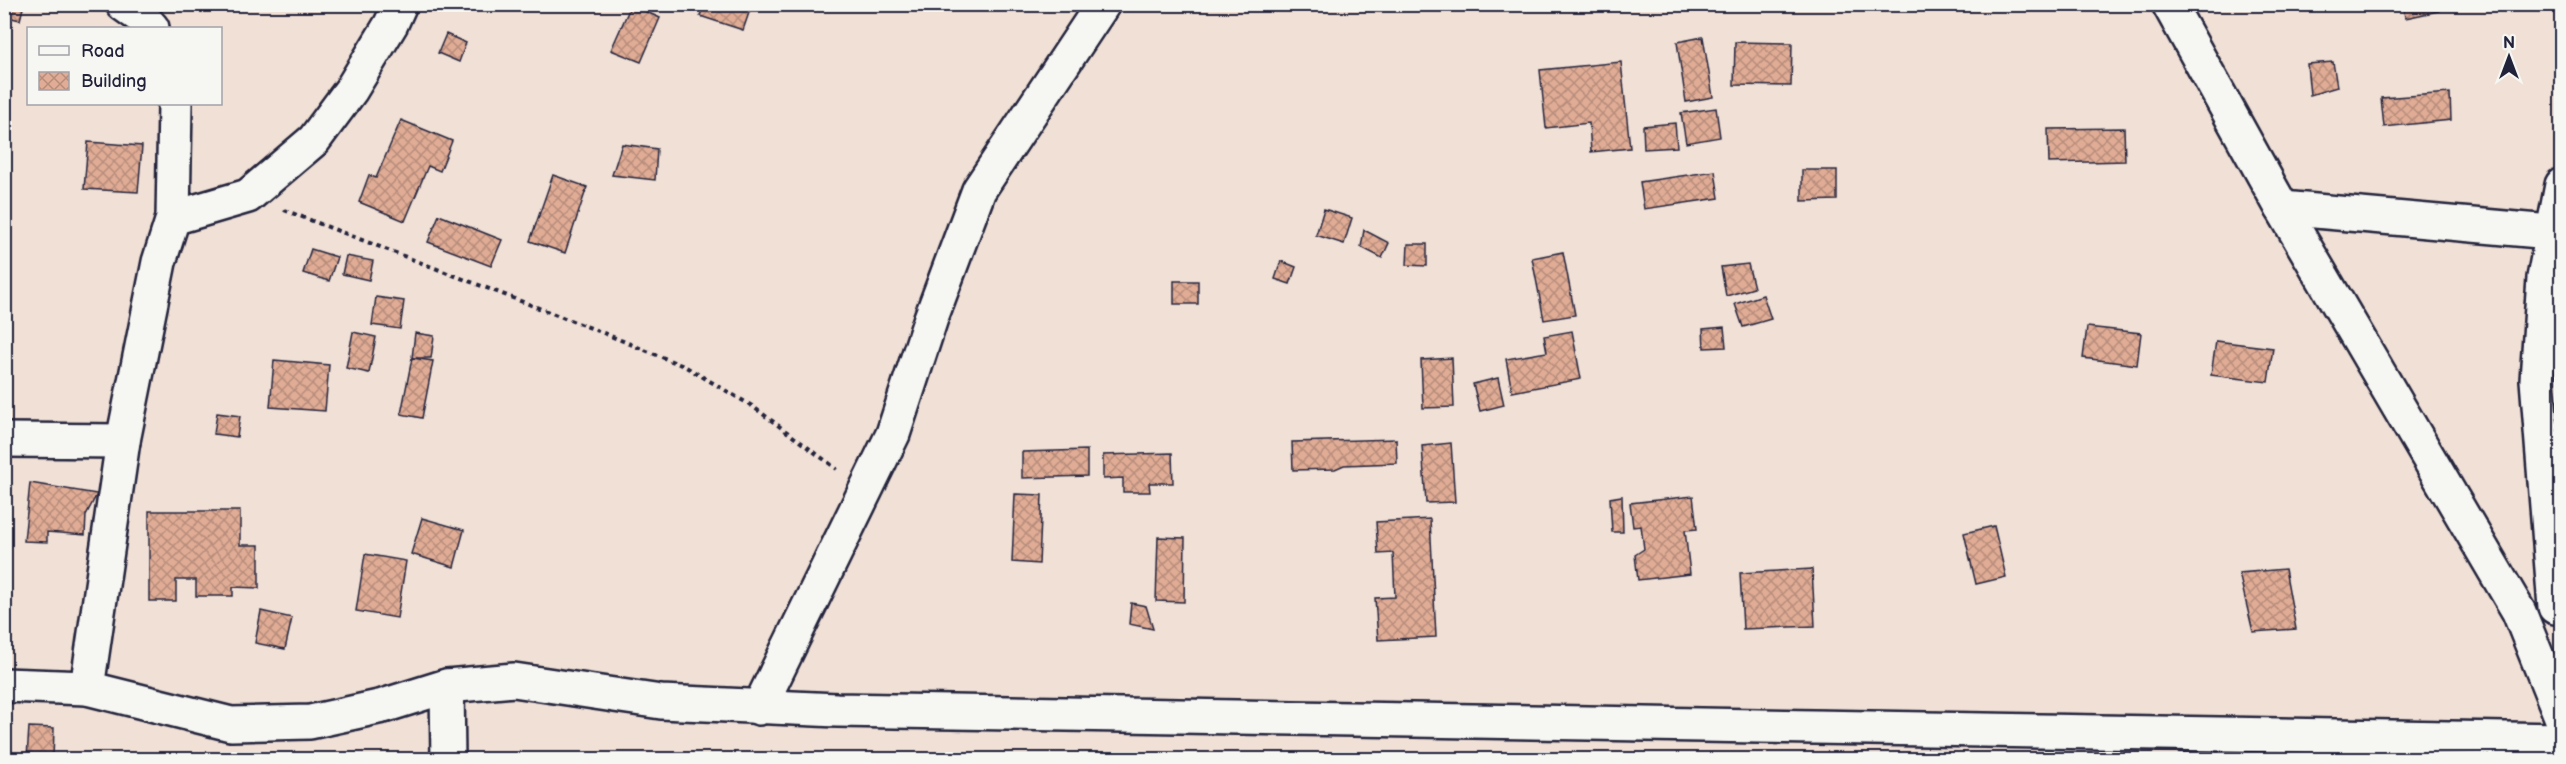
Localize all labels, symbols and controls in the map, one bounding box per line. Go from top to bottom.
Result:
legend [27,27,222,105]
north arrow [2479,27,2539,87]
text: N [2503,34,2515,53]
text: Road [81,41,125,62]
text: Building [81,71,147,92]

